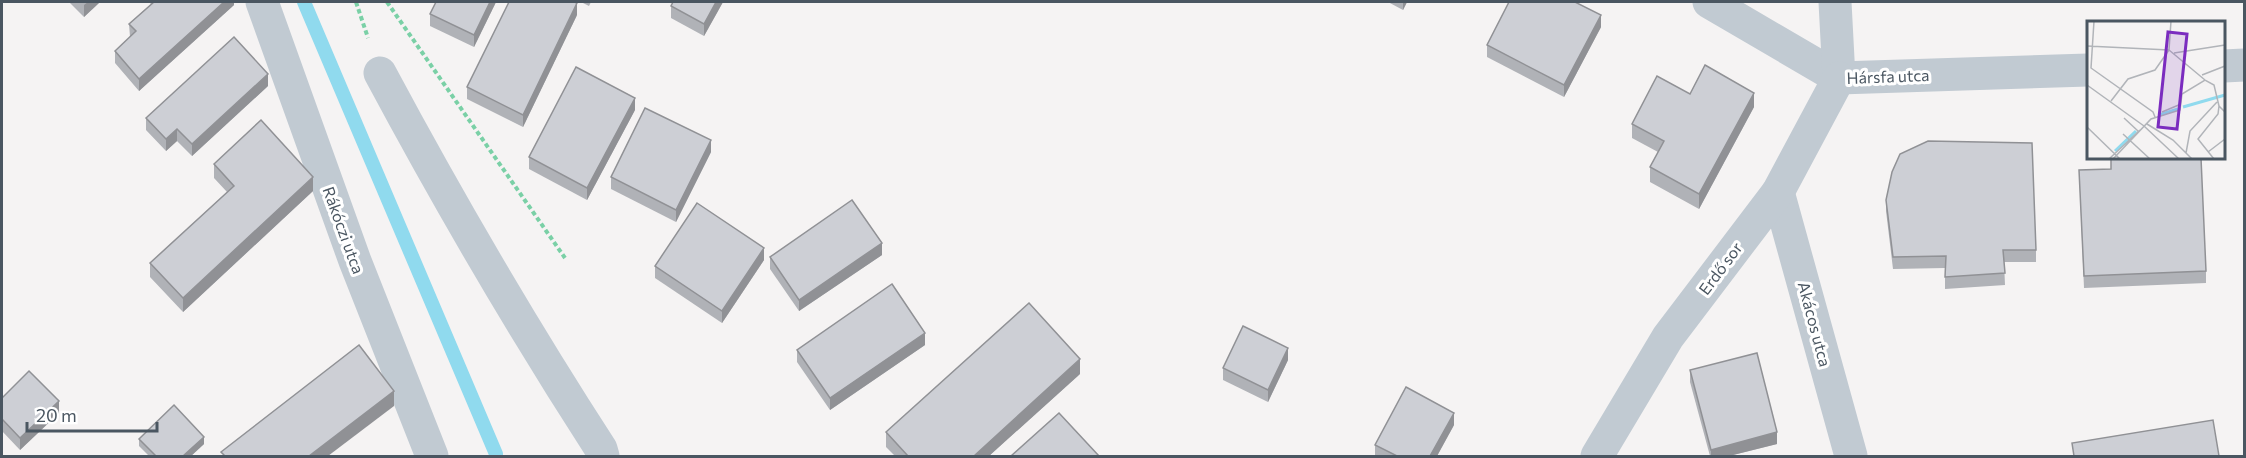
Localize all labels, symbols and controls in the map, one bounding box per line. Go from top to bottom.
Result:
inset map [2087,21,2225,159]
street label: Hársfa utca [1846,65,1930,87]
street label: Rákóczi utca [319,184,369,276]
street label: Erdő sor [1694,238,1746,298]
street label: Akácos utca [1795,279,1835,369]
scale bar [27,395,158,433]
text: 20 m [36,404,77,426]

